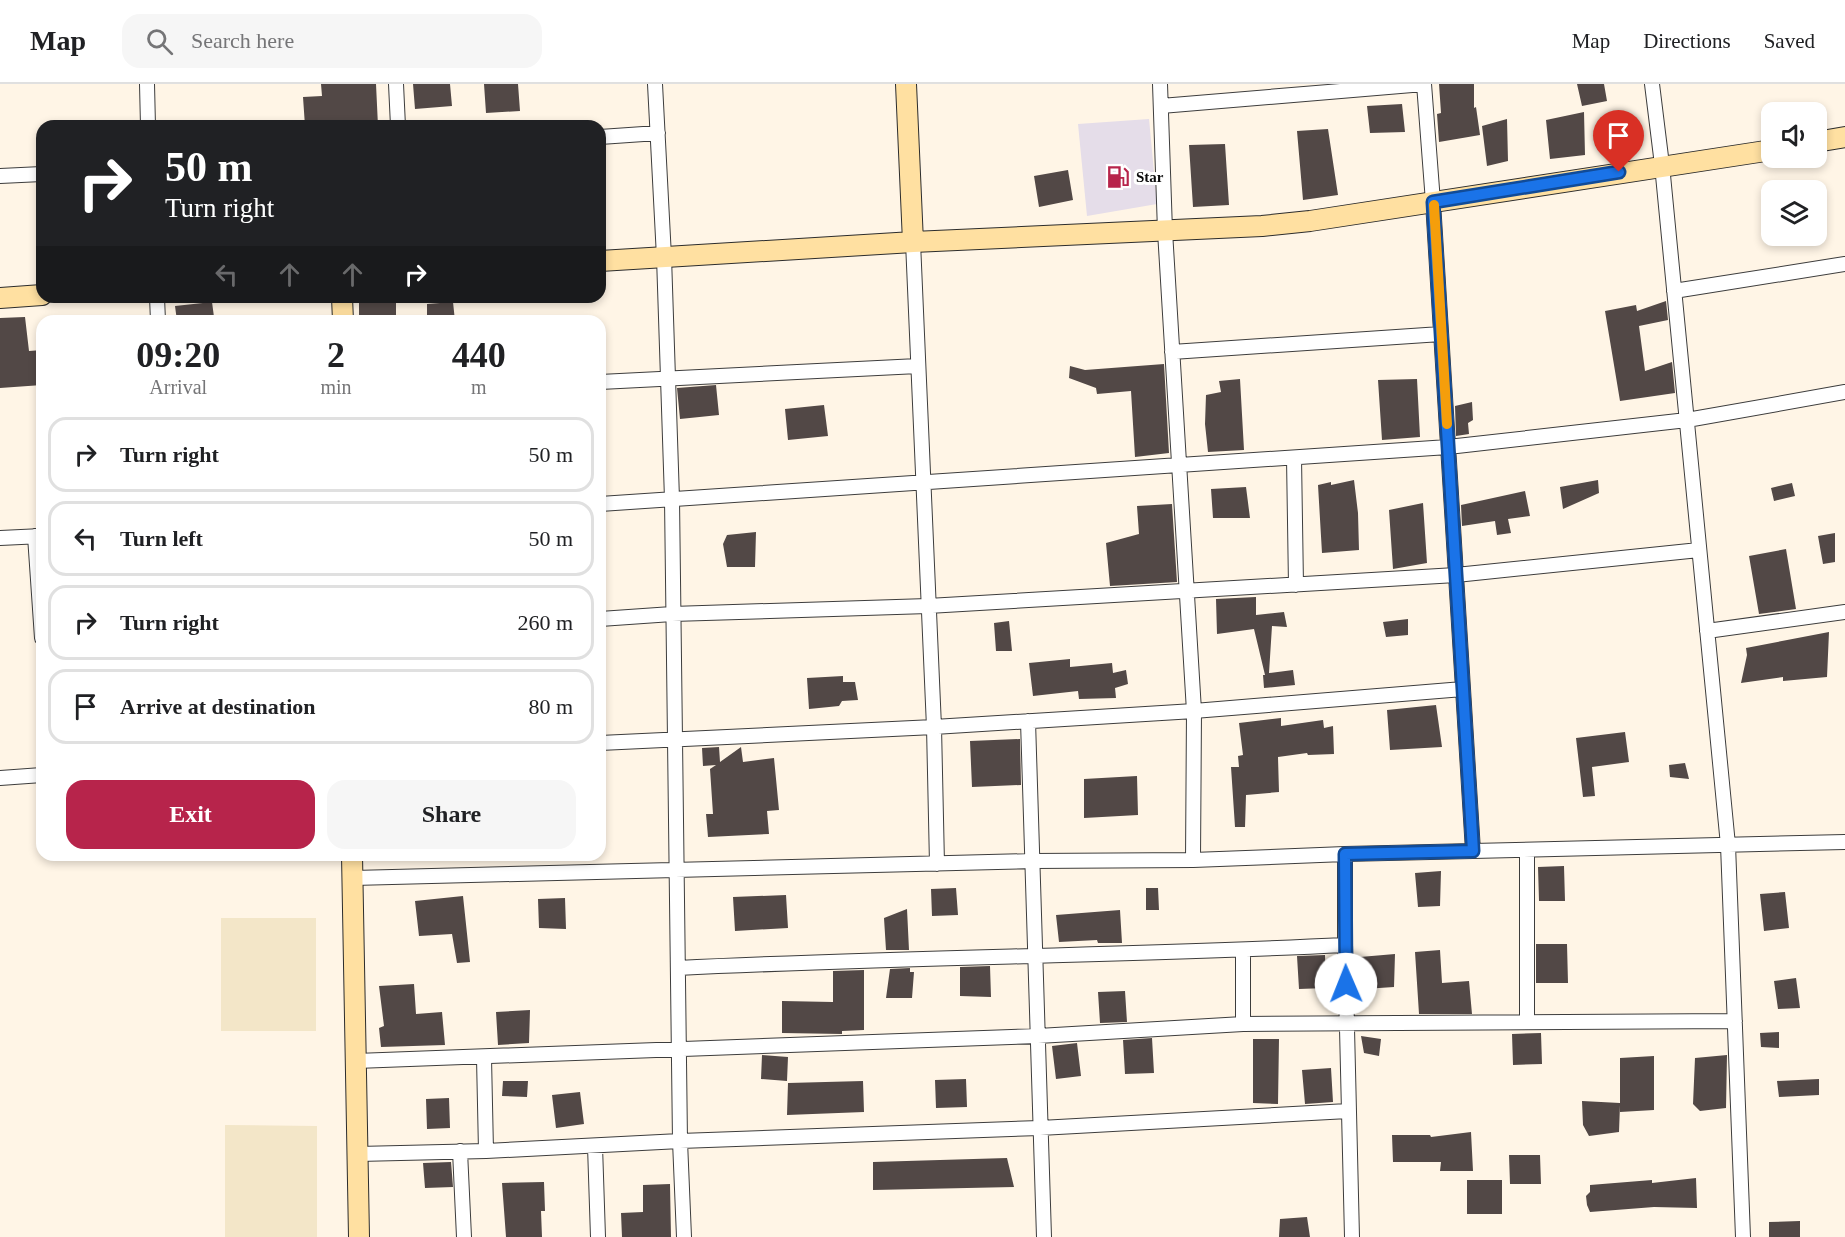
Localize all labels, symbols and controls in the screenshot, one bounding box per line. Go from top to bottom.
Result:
search box [122,14,542,68]
text: Map [30,25,86,56]
icon: search [143,25,176,58]
text: Search here [191,28,294,53]
text: Map [1572,29,1610,53]
text: Directions [1643,29,1731,53]
text: Saved [1764,29,1815,53]
map controls [1761,102,1827,246]
button: sound [1761,102,1827,168]
pin [1593,110,1644,172]
icon: arrive [1602,119,1635,152]
icon: right [66,144,144,222]
text: 50 m [165,144,253,190]
fuel station icon: Star [1105,164,1131,190]
place label: Star [1136,169,1164,185]
button: layers [1761,180,1827,246]
text: Turn right [165,193,274,223]
icon: left [210,258,243,291]
icon: ahead [273,258,306,291]
icon: ahead [336,258,369,291]
icon: right [399,258,432,291]
text: 09:20 [136,335,220,375]
text: 2 [327,335,345,375]
text: 440 [452,335,506,375]
text: Arrival [149,376,207,398]
text: min [320,376,352,398]
text: m [471,376,487,398]
icon: right [69,438,102,471]
text: Turn right [120,442,219,467]
text: 50 m [528,442,573,467]
icon: left [69,522,102,555]
text: Turn left [120,526,203,551]
text: 50 m [528,526,573,551]
icon: right [69,606,102,639]
text: Turn right [120,610,219,635]
text: 260 m [517,610,573,635]
icon: arrive [69,690,102,723]
text: Arrive at destination [120,694,316,719]
text: 80 m [528,694,573,719]
button: Exit [66,780,315,849]
button: Share [327,780,576,849]
position arrow [1314,952,1378,1016]

